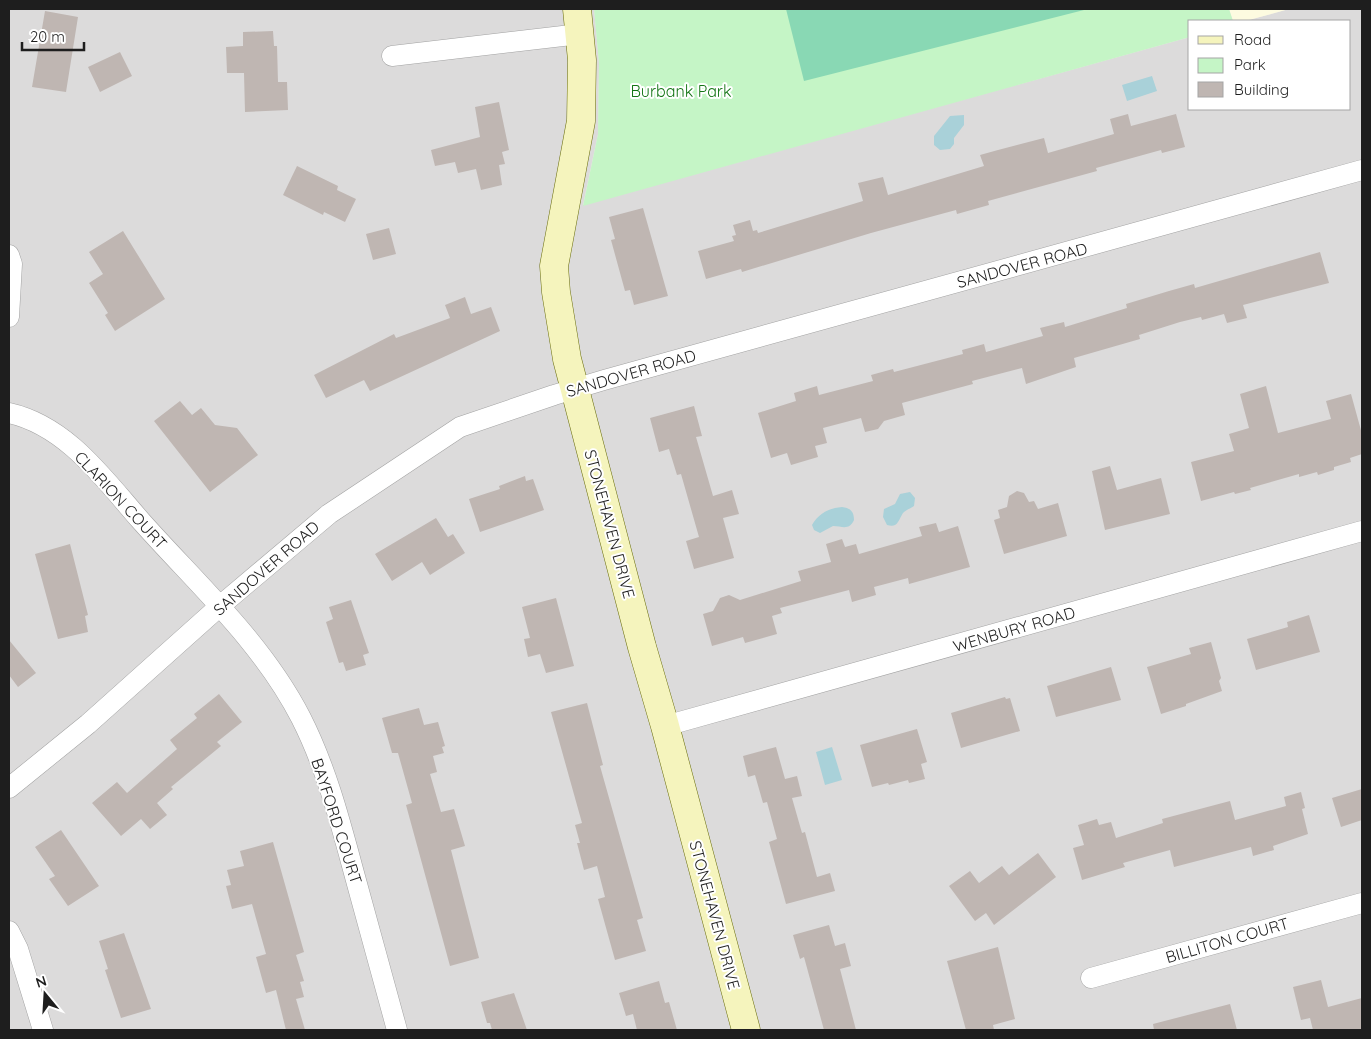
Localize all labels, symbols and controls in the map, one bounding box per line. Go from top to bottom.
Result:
scale bar [22,20,85,52]
legend [1188,20,1351,110]
text: 20 m [30,27,65,46]
text: Road [1234,30,1271,49]
text: Park [1234,55,1266,74]
text: Building [1234,80,1289,99]
park label: Burbank Park [630,81,732,101]
street label: SANDOVER ROAD [955,238,1089,292]
street label: SANDOVER ROAD [564,345,698,401]
street label: CLARION COURT [71,447,172,553]
street label: STONEHAVEN DRIVE [580,447,640,601]
street label: SANDOVER ROAD [209,517,323,619]
street label: WENBURY ROAD [951,602,1077,656]
street label: BAYFORD COURT [307,756,367,887]
street label: STONEHAVEN DRIVE [685,838,745,992]
street label: BILLITON COURT [1163,913,1291,967]
north arrow [20,969,70,1019]
text: N [33,971,49,992]

